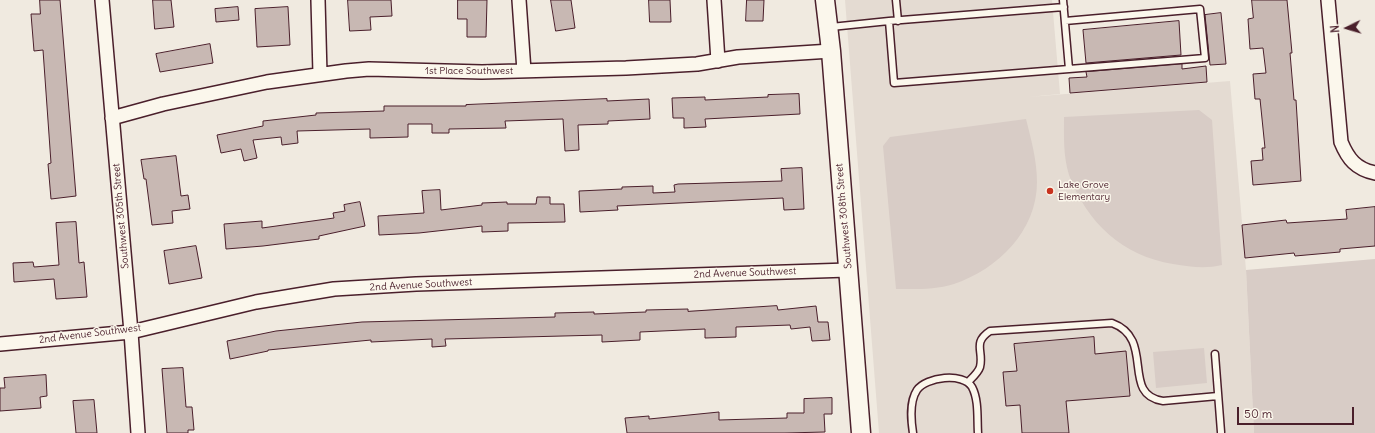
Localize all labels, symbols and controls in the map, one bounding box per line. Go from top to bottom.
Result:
north arrow [1327,8,1367,48]
text: N [1328,25,1342,33]
street label: 1st Place Southwest [425,65,513,77]
street label: Southwest 305th Street [110,163,132,269]
street label: Southwest 308th Street [833,163,855,269]
place label: Lake Grove Elementary [1058,179,1110,202]
marker: Lake Grove Elementary [1045,186,1055,196]
street label: 2nd Avenue Southwest [693,265,797,281]
street label: 2nd Avenue Southwest [369,276,473,294]
street label: 2nd Avenue Southwest [38,322,142,346]
scale bar [1239,399,1356,425]
text: 50 m [1244,406,1272,421]

